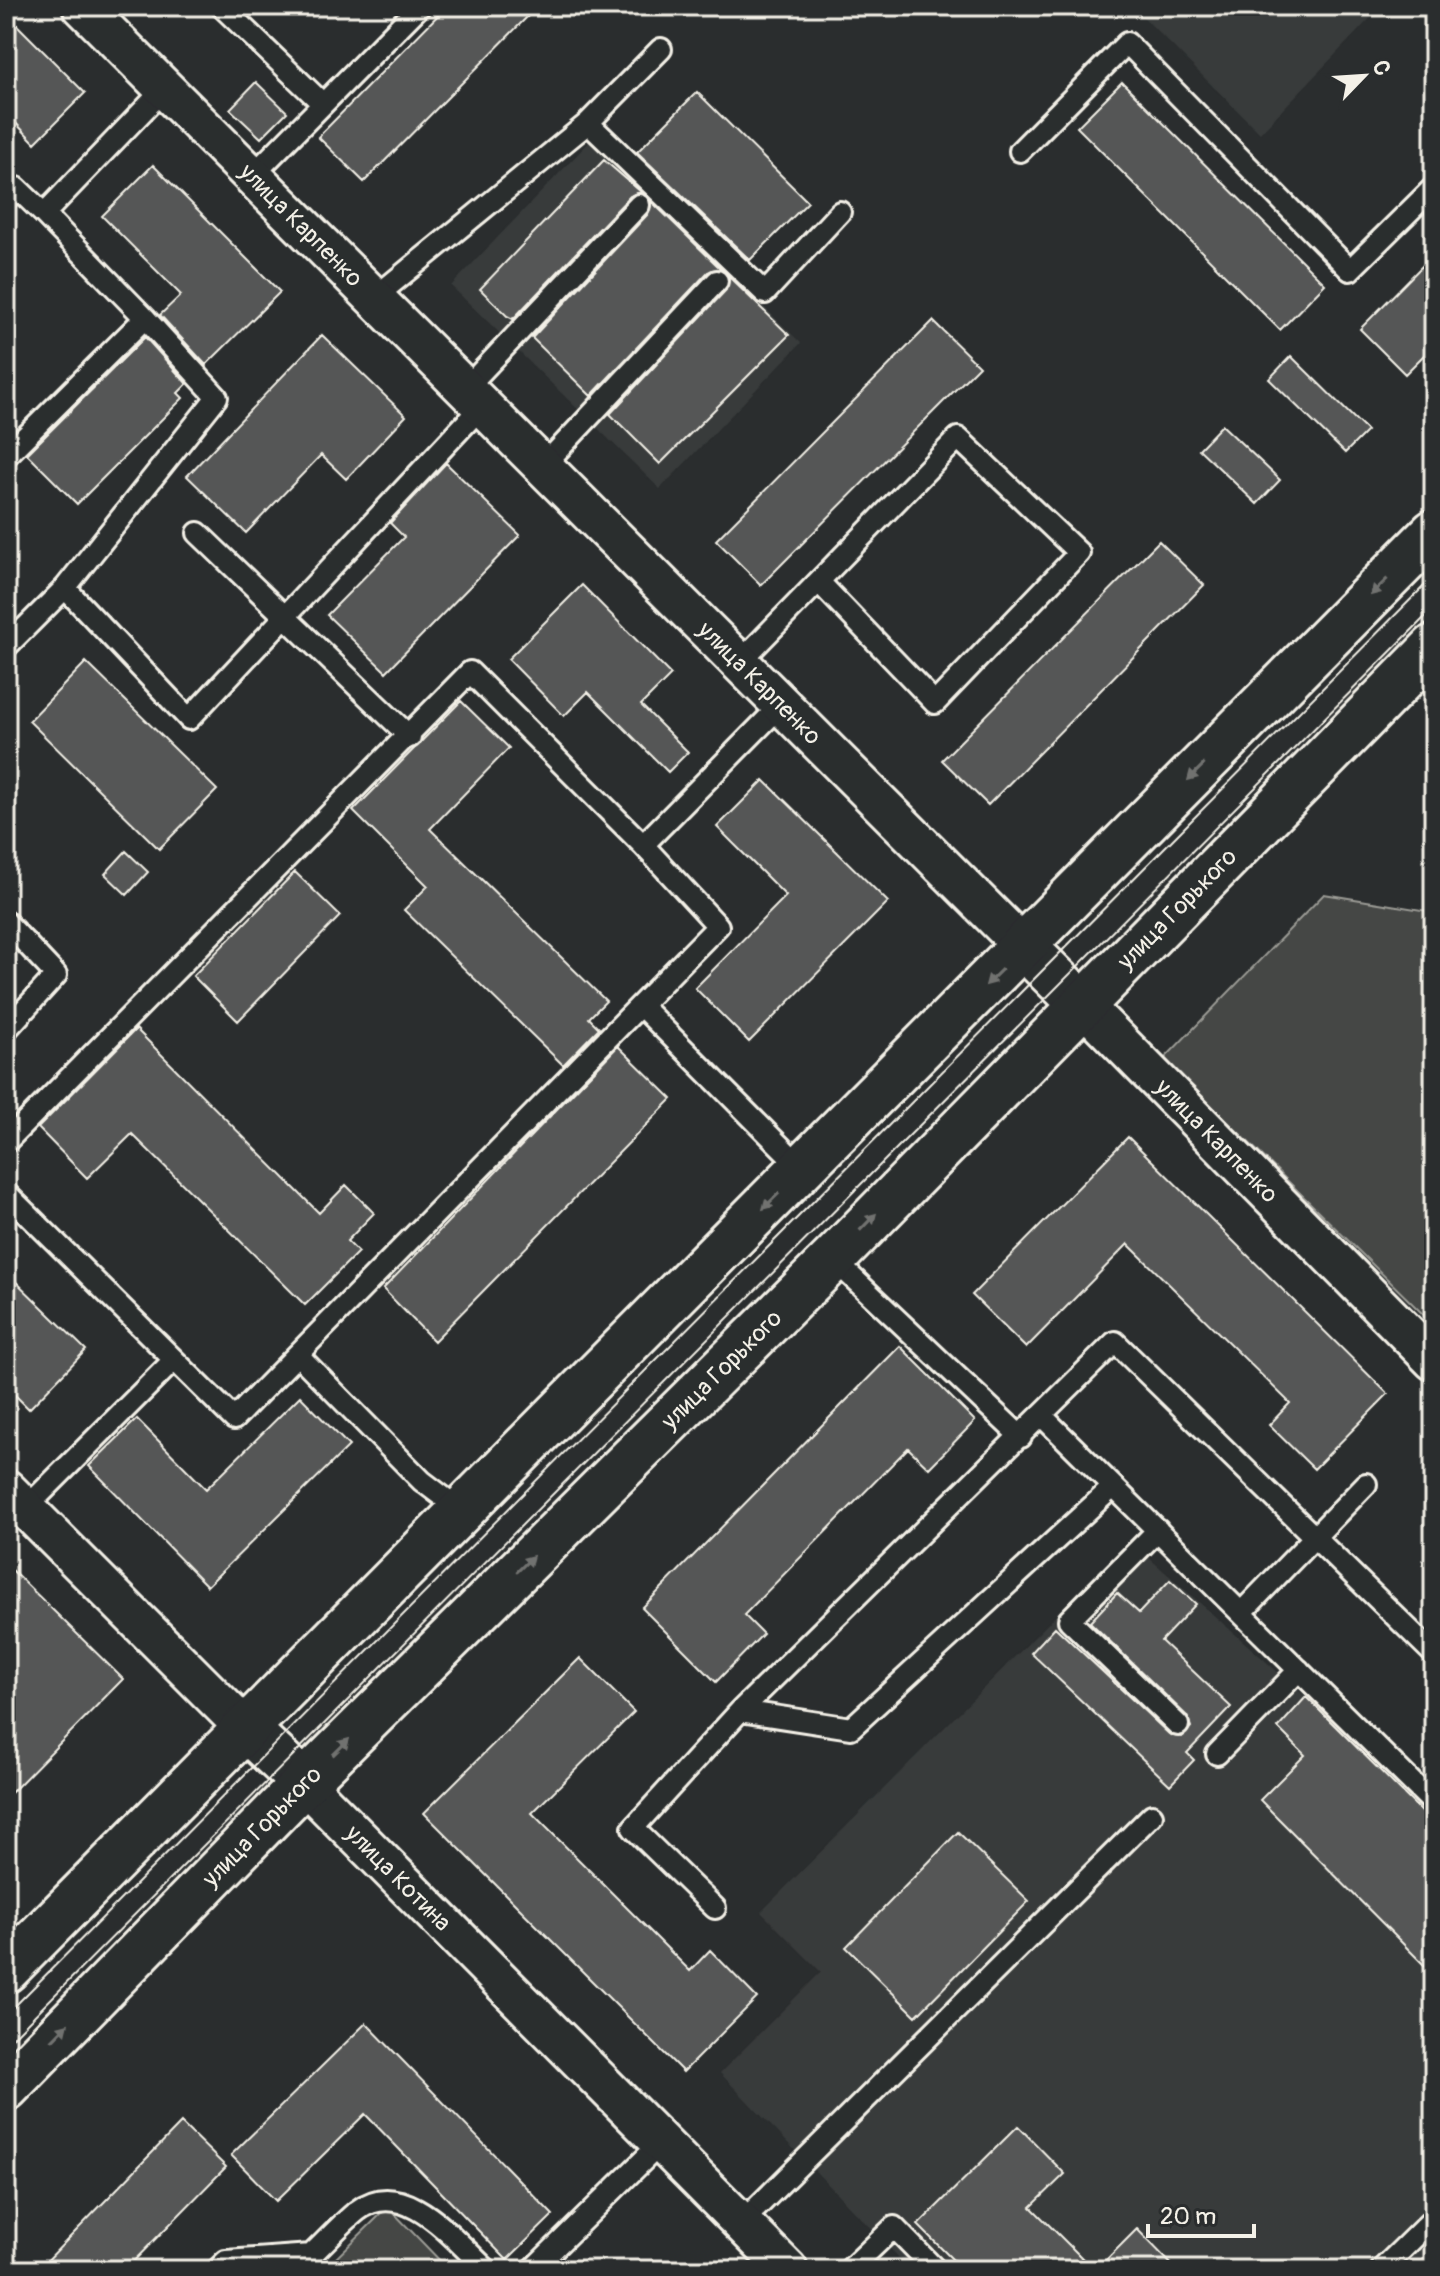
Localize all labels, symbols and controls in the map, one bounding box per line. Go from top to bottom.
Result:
north arrow [1324,36,1404,116]
text: С [1366,56,1397,80]
street label: улица Карпенко [233,157,369,293]
one-way arrow [1370,577,1389,596]
street label: улица Карпенко [691,615,828,751]
one-way arrow [1188,762,1206,781]
street label: улица Горького [1111,842,1243,976]
one-way arrow [985,967,1004,986]
street label: улица Карпенко [1149,1072,1284,1209]
one-way arrow [762,1191,781,1210]
one-way arrow [859,1213,877,1232]
street label: улица Горького [654,1303,788,1436]
one-way arrow [515,1555,534,1573]
one-way arrow [331,1738,349,1757]
street label: улица Горького [195,1759,328,1894]
street label: улица Котина [339,1818,457,1937]
one-way arrow [51,2023,69,2042]
scale bar [1148,2188,1254,2238]
text: 20 m [1160,2202,1216,2231]

